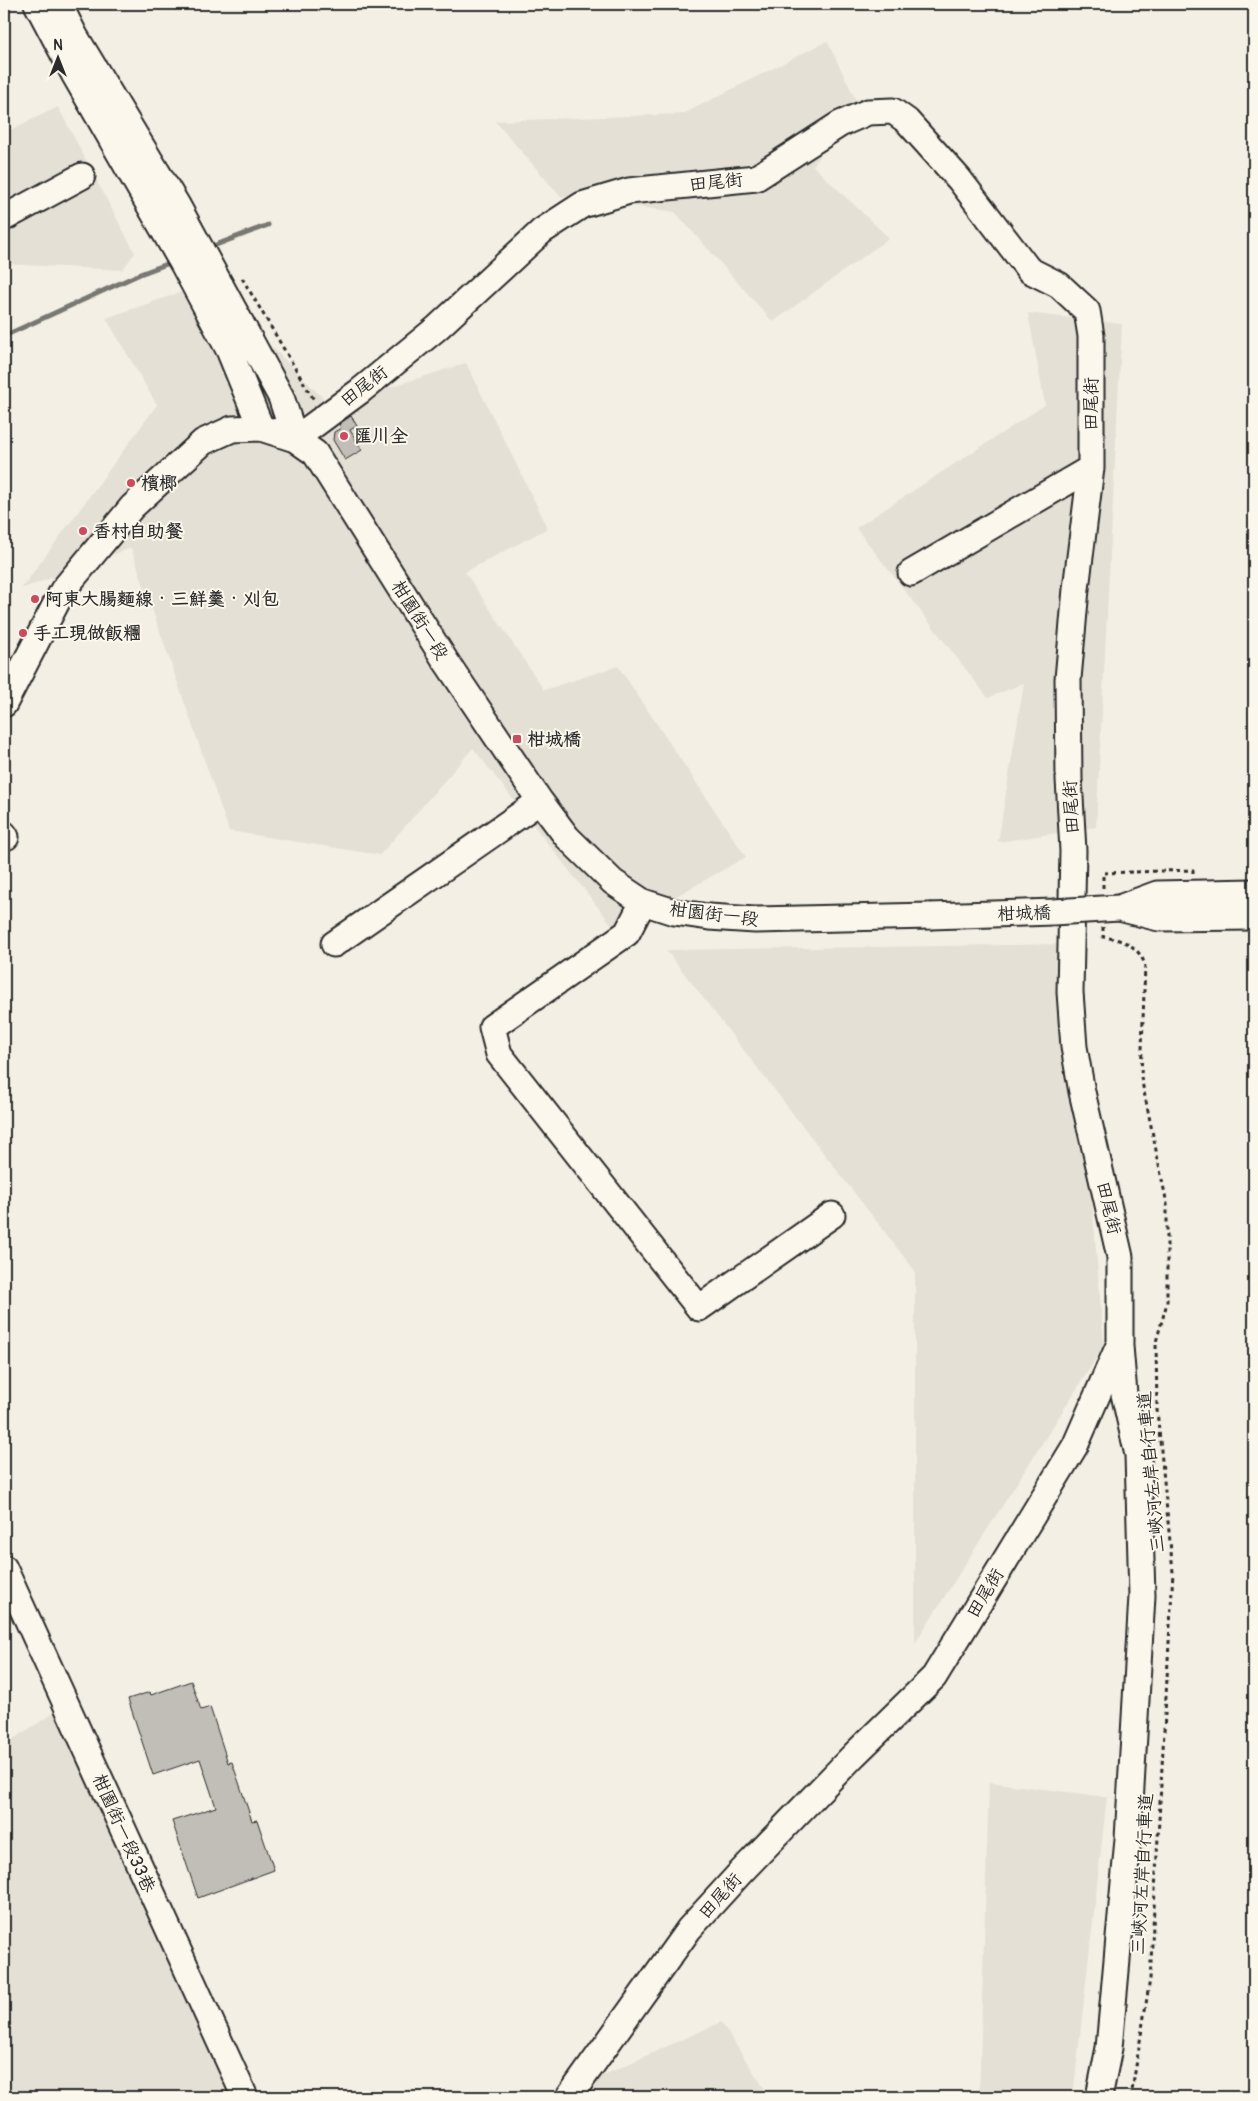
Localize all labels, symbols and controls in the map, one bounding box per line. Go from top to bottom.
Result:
north arrow [32,32,82,82]
text: N [53,37,63,54]
street label: 田尾街 [688,168,744,197]
street label: 田尾街 [336,361,393,412]
street label: 田尾街 [1080,377,1103,431]
place label: 匯川全 [354,425,408,448]
marker: 匯川全 [338,430,350,442]
place label: 檳榔 [141,472,177,495]
marker: 檳榔 [125,477,137,489]
place label: 香村自助餐 [93,520,183,543]
marker: 香村自助餐 [77,525,89,537]
street label: 柑園街一段 [386,576,453,665]
place label: 阿東大腸麵線‧三鮮羹‧刈包 [45,588,279,611]
marker: 阿東大腸麵線‧三鮮羹‧刈包 [29,593,41,605]
place label: 手工現做飯糰 [33,622,141,645]
marker: 手工現做飯糰 [17,627,29,639]
place label: 柑城橋 [527,728,581,751]
marker: 柑城橋 [511,733,523,745]
street label: 田尾街 [1059,779,1084,835]
street label: 柑園街一段 [668,898,760,931]
street label: 柑城橋 [997,901,1051,926]
street label: 田尾街 [1091,1179,1126,1237]
street label: 三峽河左岸自行車道 [1133,1390,1170,1554]
street label: 田尾街 [962,1564,1009,1622]
street label: 柑園街一段33巷 [87,1770,160,1896]
street label: 三峽河左岸自行車道 [1127,1793,1158,1956]
street label: 田尾街 [694,1869,747,1924]

